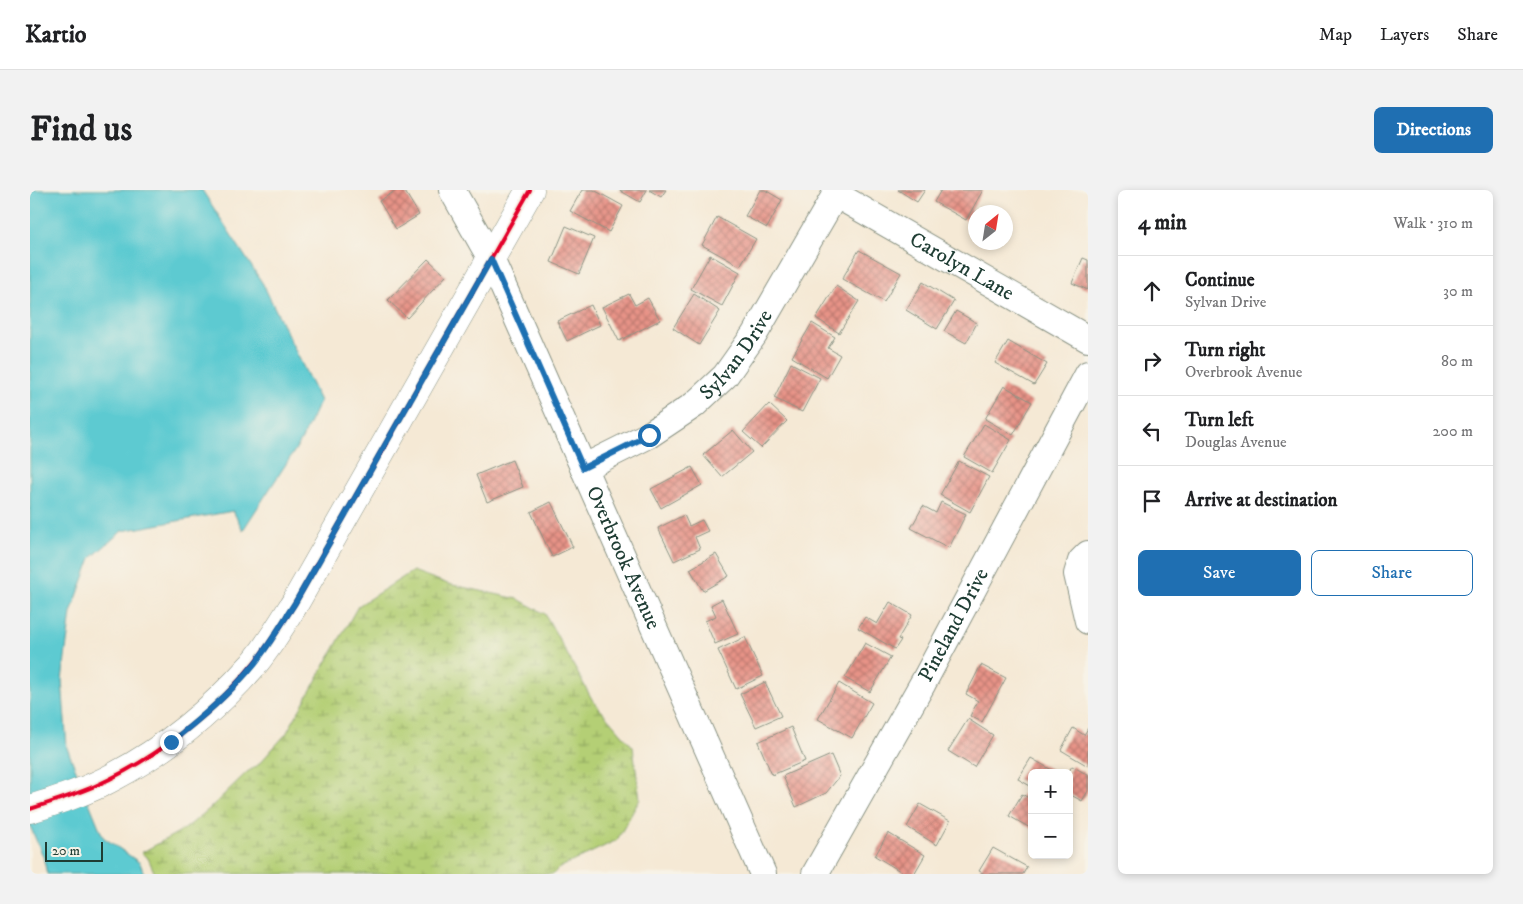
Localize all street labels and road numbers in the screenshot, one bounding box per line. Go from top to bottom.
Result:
street label: Carolyn Lane [905,226,1019,307]
street label: Sylvan Drive [694,305,779,406]
street label: Overbrook Avenue [580,482,666,634]
street label: Pineland Drive [913,564,995,686]

